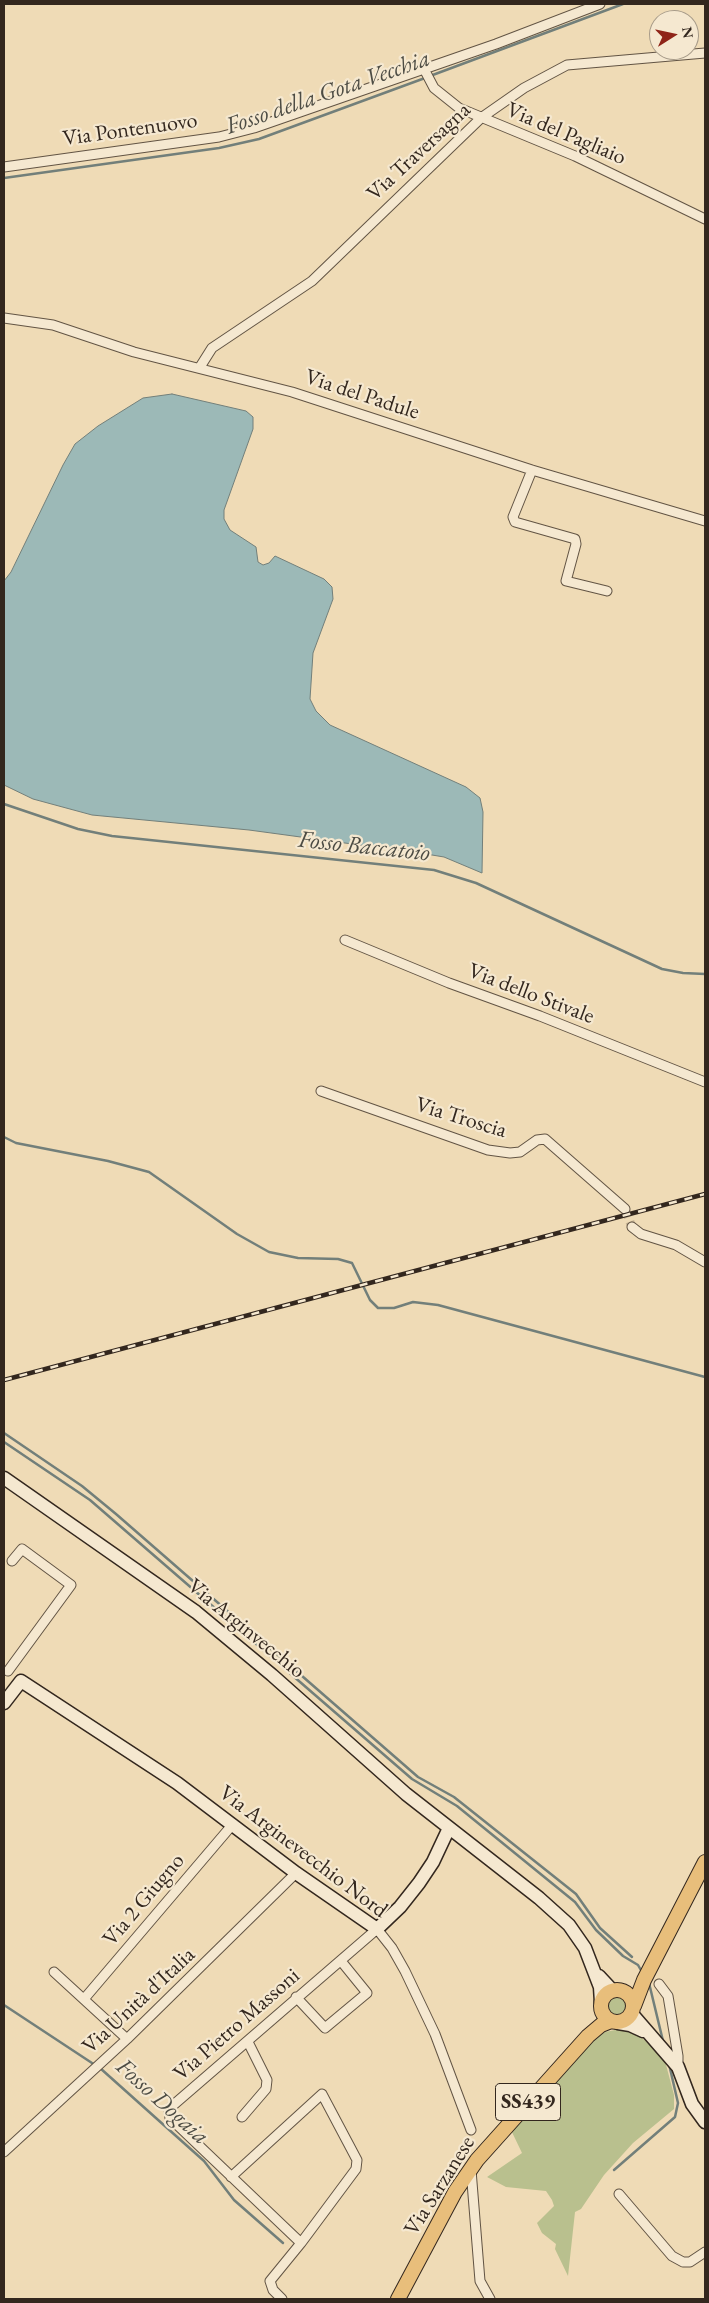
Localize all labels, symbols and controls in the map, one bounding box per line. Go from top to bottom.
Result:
north arrow [649,10,699,60]
text: N [678,25,698,40]
water label: Fosso della Gota Vecchia [222,45,434,141]
street label: Via Traversagna [362,97,476,207]
street label: Via del Pagliaio [502,97,630,171]
street label: Via Pontenuovo [61,107,199,153]
street label: Via del Padule [301,364,423,426]
water label: Fosso Baccatoio [297,826,431,868]
street label: Via dello Stivale [464,958,598,1030]
street label: Via Troscia [412,1092,510,1144]
street label: Via Arginvecchio [182,1573,310,1685]
street label: Via Arginevecchio Nord [213,1780,393,1924]
street label: Via 2 Giugno [98,1848,190,1952]
street label: Via Unità d'Italia [77,1942,201,2060]
street label: Via Pietro Massoni [168,1963,306,2087]
water label: Fosso Dogaia [110,2053,214,2151]
road number: SS439 [496,2084,560,2120]
street label: Via Sarzanese [399,2131,481,2241]

